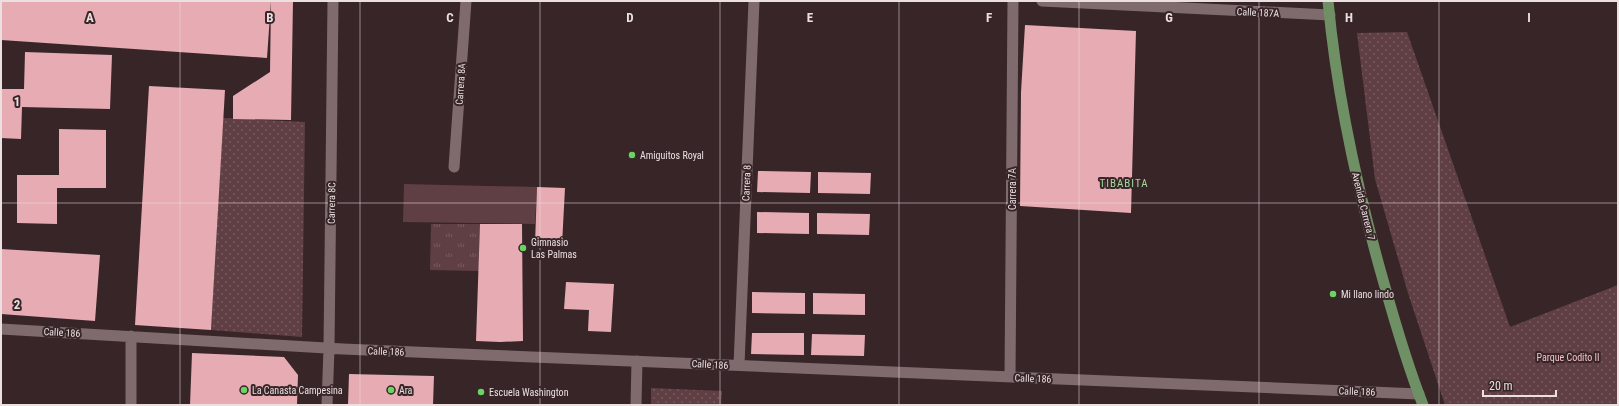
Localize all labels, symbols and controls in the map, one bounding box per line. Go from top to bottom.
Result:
street label: Calle 187A [1236,6,1280,19]
text: A [86,10,94,25]
text: B [266,10,274,25]
text: C [446,10,454,25]
text: D [626,10,634,25]
text: E [807,10,814,25]
text: F [986,10,992,25]
text: G [1165,10,1173,25]
text: H [1345,10,1353,25]
text: I [1527,10,1531,25]
street label: Carrera 8A [454,63,467,105]
text: 1 [14,94,20,109]
marker: Amiguitos Royal [627,150,637,160]
place label: Amiguitos Royal [640,150,704,161]
street label: Carrera 8 [740,165,753,201]
street label: Carrera 7A [1007,168,1018,210]
street label: Avenida Carrera 7 [1350,171,1377,241]
district label: TIBABITA [1099,177,1149,190]
street label: Carrera 8C [326,182,337,224]
place label: Gimnasio Las Palmas [531,237,577,260]
marker: Gimnasio Las Palmas [518,243,528,253]
marker: Mi llano lindo [1328,289,1338,299]
place label: Mi llano lindo [1341,289,1394,300]
text: 2 [14,297,21,312]
street label: Calle 186 [43,326,81,339]
street label: Calle 186 [367,345,405,358]
park label: Parque Codito II [1536,352,1600,363]
street label: Calle 186 [691,358,729,371]
street label: Calle 186 [1014,372,1052,385]
scale bar [1483,372,1556,398]
text: 20 m [1489,379,1513,393]
marker: La Canasta Campesina [239,385,249,395]
place label: La Canasta Campesina [252,385,343,396]
marker: Ara [386,385,396,395]
place label: Ara [399,385,413,396]
street label: Calle 186 [1338,385,1376,398]
marker: Escuela Washington [476,387,486,397]
place label: Escuela Washington [489,387,569,398]

